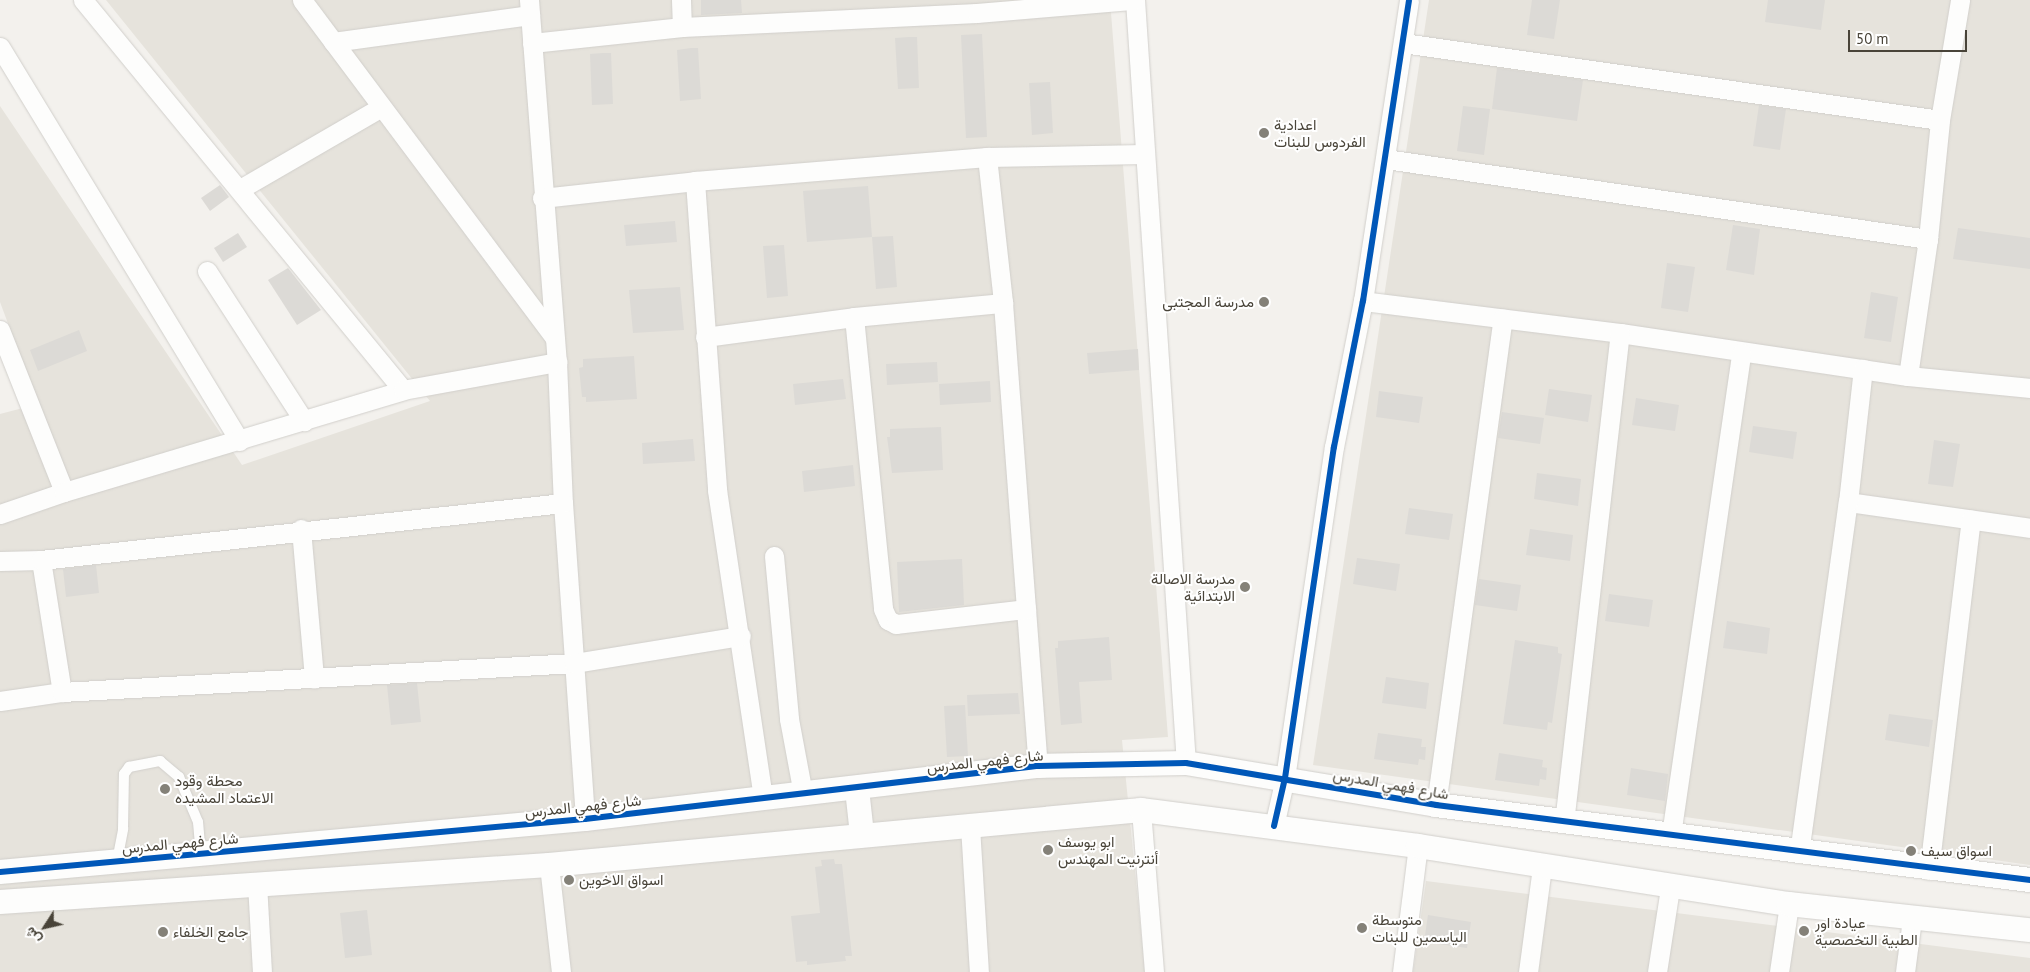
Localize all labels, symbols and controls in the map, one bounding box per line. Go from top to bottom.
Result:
scale bar [1850,20,1969,52]
text: 50 m [1856,29,1889,48]
place label: اعدادية الفردوس للبنات [1274,115,1366,150]
marker: اعدادية الفردوس للبنات [1258,127,1270,139]
place label: مدرسة المجتبى [1162,293,1254,311]
marker: مدرسة المجتبى [1258,296,1270,308]
place label: مدرسة الاصالة الابتدائية [1151,569,1235,604]
marker: مدرسة الاصالة الابتدائية [1239,581,1251,593]
street label: شارع فهمي المدرس [926,746,1044,776]
street label: شارع فهمي المدرس [1332,765,1450,803]
place label: محطة وقود الاعتماد المشيده [175,771,273,806]
marker: محطة وقود الاعتماد المشيده [159,783,171,795]
street label: شارع فهمي المدرس [524,791,642,821]
street label: شارع فهمي المدرس [121,829,239,857]
place label: ابو يوسف أنترنيت المهندس [1058,832,1158,867]
place label: اسواق سيف [1921,842,1992,860]
marker: ابو يوسف أنترنيت المهندس [1042,844,1054,856]
marker: اسواق سيف [1905,845,1917,857]
place label: اسواق الاخوين [579,871,664,889]
marker: اسواق الاخوين [563,874,575,886]
north arrow [20,902,70,952]
place label: متوسطة الياسمين للبنات [1372,910,1467,945]
place label: عيادة اور الطبية التخصصية [1815,913,1918,948]
marker: متوسطة الياسمين للبنات [1356,922,1368,934]
place label: جامع الخلفاء [173,923,248,941]
text: ش [21,924,45,948]
marker: عيادة اور الطبية التخصصية [1797,924,1811,938]
marker: جامع الخلفاء [157,926,169,938]

